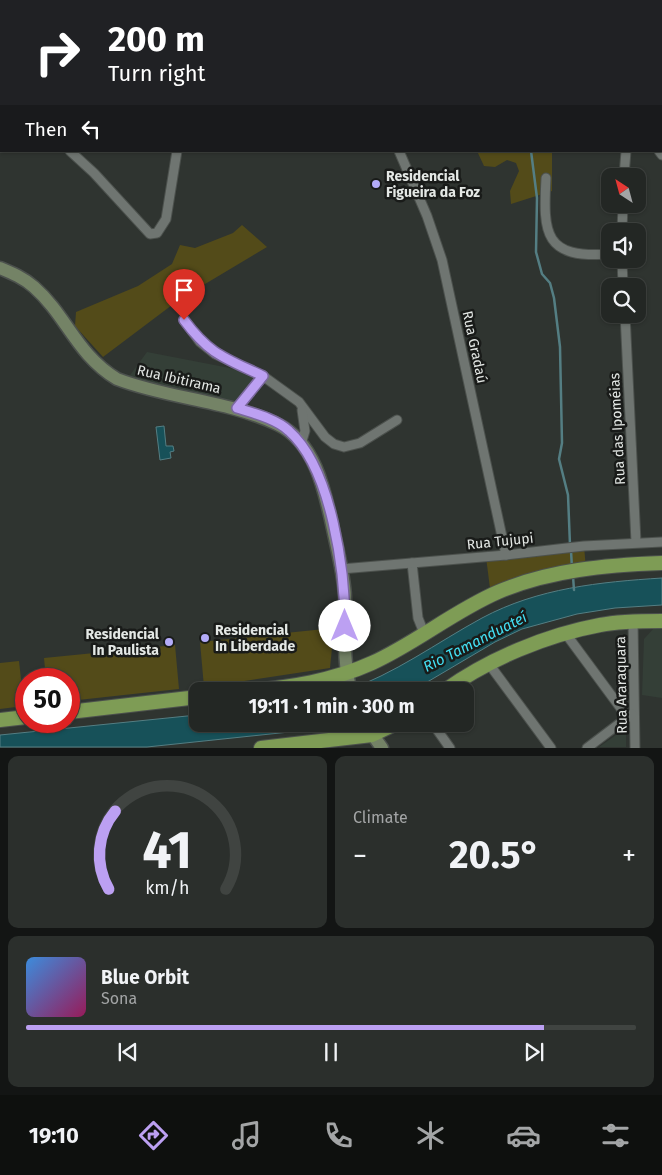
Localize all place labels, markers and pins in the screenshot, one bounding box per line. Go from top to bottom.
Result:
place label: Residencial Figueira da Foz [386,168,480,201]
marker: Residencial Figueira da Foz [370,178,382,190]
pin [163,269,205,320]
place label: Residencial In Liberdade [215,622,295,655]
place label: Residencial In Paulista [86,626,160,659]
marker: Residencial In Liberdade [199,632,211,644]
marker: Residencial In Paulista [163,636,175,648]

